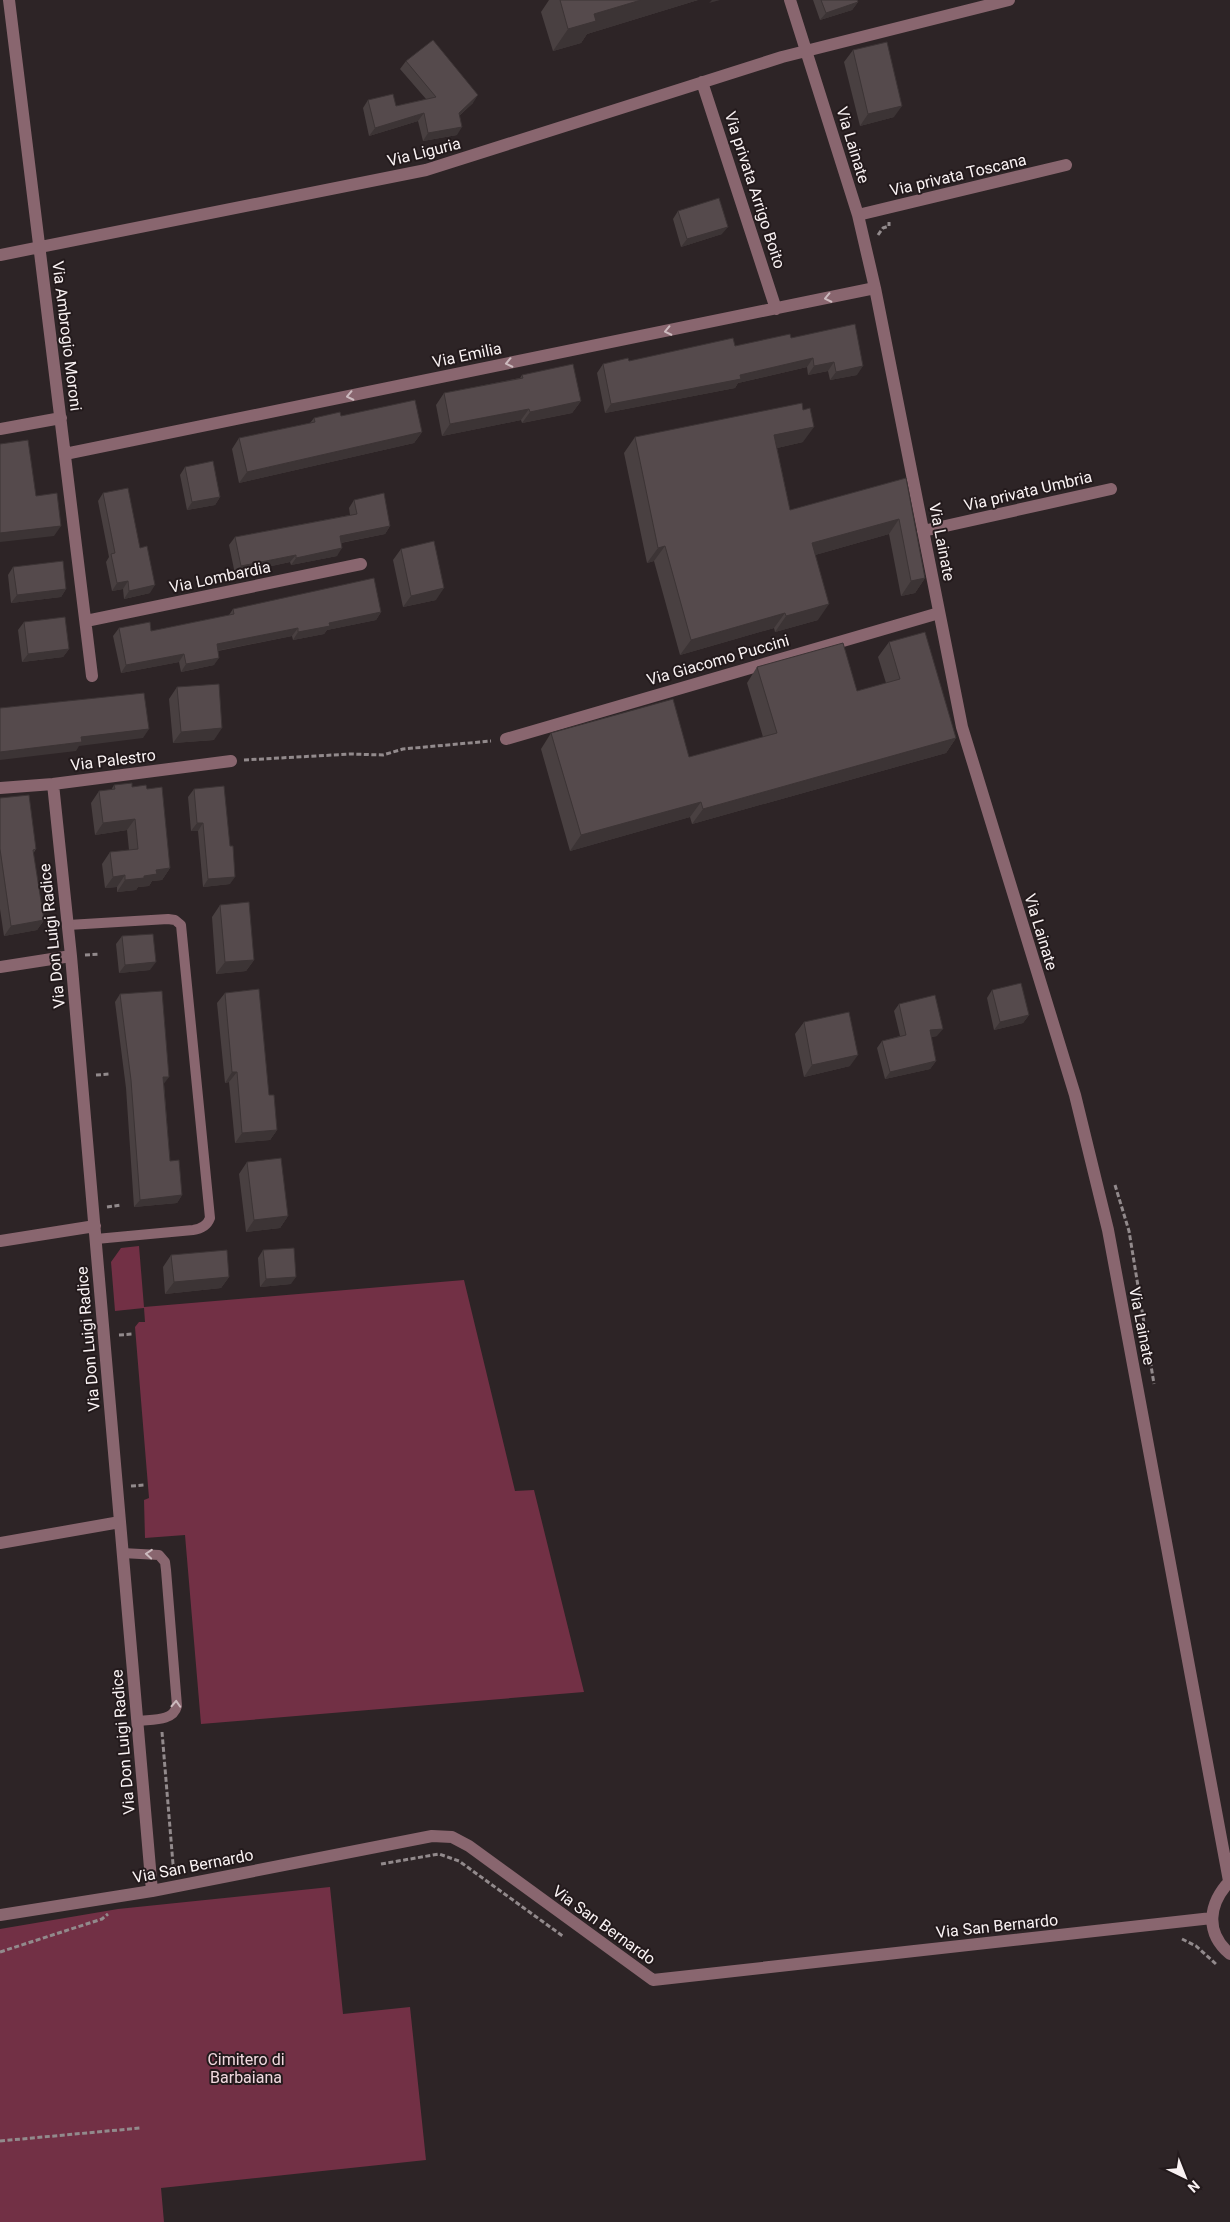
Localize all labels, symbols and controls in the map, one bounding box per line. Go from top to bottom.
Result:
street label: Via Lainate [832,104,874,186]
street label: Via privata Arrigo Boito [721,109,789,271]
street label: Via Liguria [385,134,463,170]
street label: Via privata Toscana [888,150,1028,200]
street label: Via Ambrogio Moroni [48,260,86,412]
one-way arrow [823,292,832,303]
one-way arrow [664,325,673,335]
street label: Via Emilia [431,338,503,372]
one-way arrow [505,357,514,368]
one-way arrow [345,390,354,401]
street label: Via privata Umbria [962,467,1094,515]
street label: Via Lainate [925,501,959,583]
street label: Via Lombardia [168,557,272,597]
street label: Via Giacomo Puccini [645,631,791,689]
street label: Via Palestro [69,745,157,775]
street label: Via Don Luigi Radice [35,863,69,1009]
street label: Via Lainate [1020,891,1062,973]
street label: Via Don Luigi Radice [72,1266,104,1412]
street label: Via Lainate [1125,1285,1159,1367]
one-way arrow [144,1548,152,1559]
street label: Via Don Luigi Radice [107,1669,139,1815]
one-way arrow [170,1700,181,1708]
street label: Via San Bernardo [131,1845,255,1887]
street label: Via San Bernardo [549,1881,659,1969]
street label: Via San Bernardo [935,1910,1059,1942]
park label: Cimitero di Barbaiana [207,2050,285,2087]
north arrow [1160,2152,1210,2202]
text: N [1185,2177,1203,2196]

